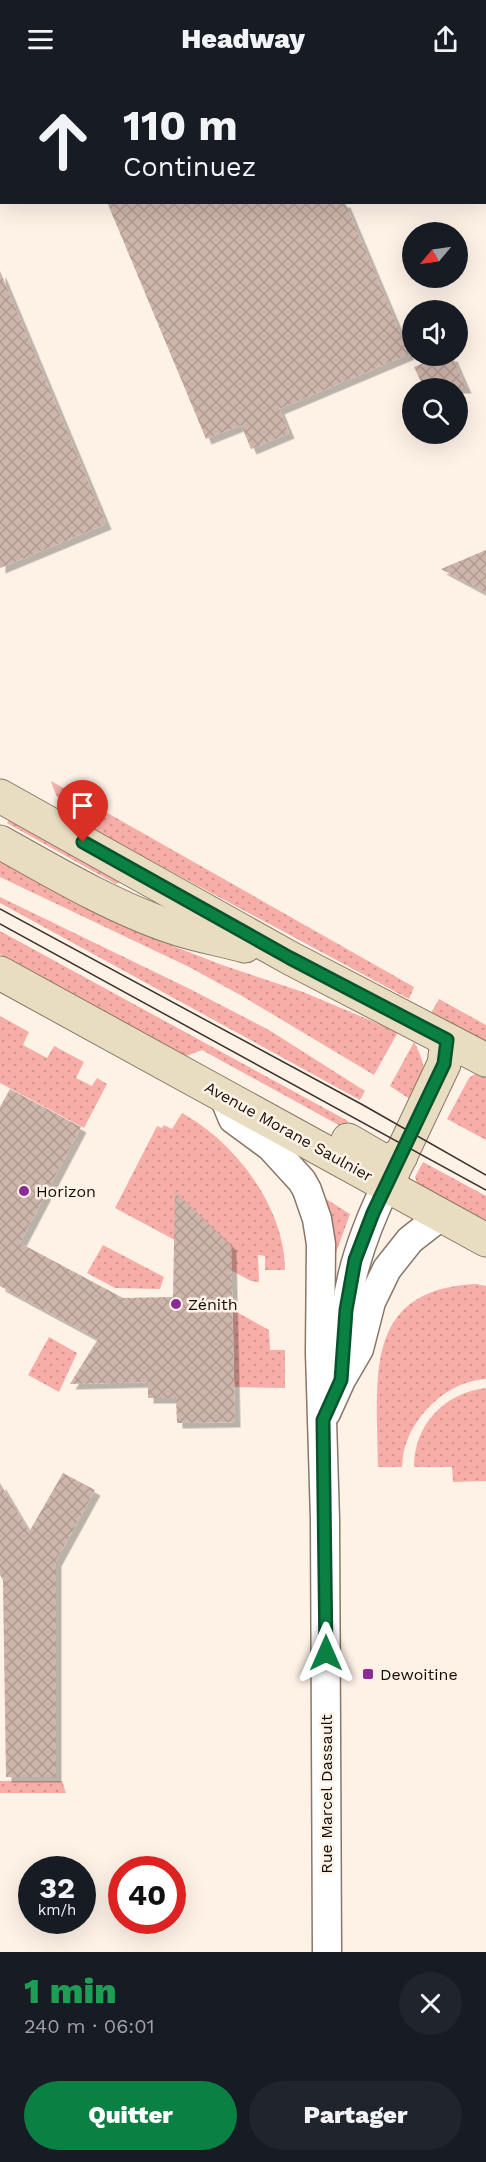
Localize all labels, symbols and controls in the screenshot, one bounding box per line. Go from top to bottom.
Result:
icon: menu [24,23,57,56]
text: Headway [181,23,305,55]
icon: share [429,23,462,56]
text: 110 m [123,101,238,150]
icon: ahead [24,102,102,180]
text: Continuez [123,151,256,183]
north arrow [402,222,468,288]
map controls [402,222,468,444]
button: sound [402,300,468,366]
button: search [402,378,468,444]
pin [57,780,108,842]
icon: arrive [66,789,99,822]
street label: Avenue Morane Saulnier [202,1077,376,1186]
place label: Horizon [36,1182,96,1201]
marker: Horizon [17,1184,31,1198]
place label: Zénith [188,1295,238,1314]
marker: Zénith [169,1297,183,1311]
position arrow [294,1621,358,1685]
place label: Dewoitine [380,1665,458,1684]
marker: Dewoitine [361,1667,375,1681]
street label: Rue Marcel Dassault [317,1714,336,1874]
speed limit sign: 40 [108,1856,186,1934]
text: 32 [39,1870,75,1905]
text: km/h [38,1901,76,1919]
text: 1 min [24,1970,117,2012]
button: close [399,1972,462,2035]
text: 240 m · 06:01 [24,2014,155,2038]
button: Quitter [24,2081,237,2150]
button: Partager [249,2081,462,2150]

